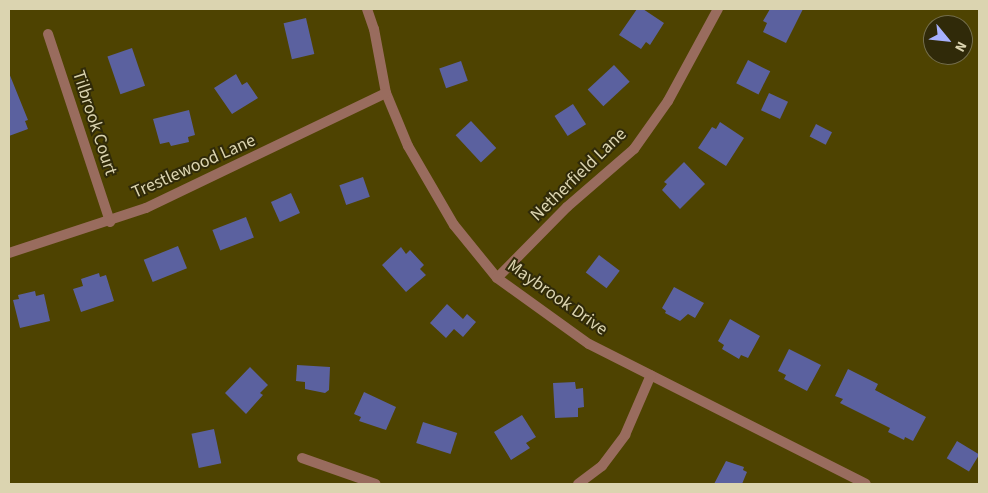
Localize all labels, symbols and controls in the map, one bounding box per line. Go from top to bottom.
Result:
north arrow [923,15,973,65]
text: N [949,38,971,55]
street label: Tilbrook Court [67,68,121,178]
street label: Netherfield Lane [527,124,631,226]
street label: Trestlewood Lane [129,130,259,204]
street label: Maybrook Drive [503,255,611,341]

